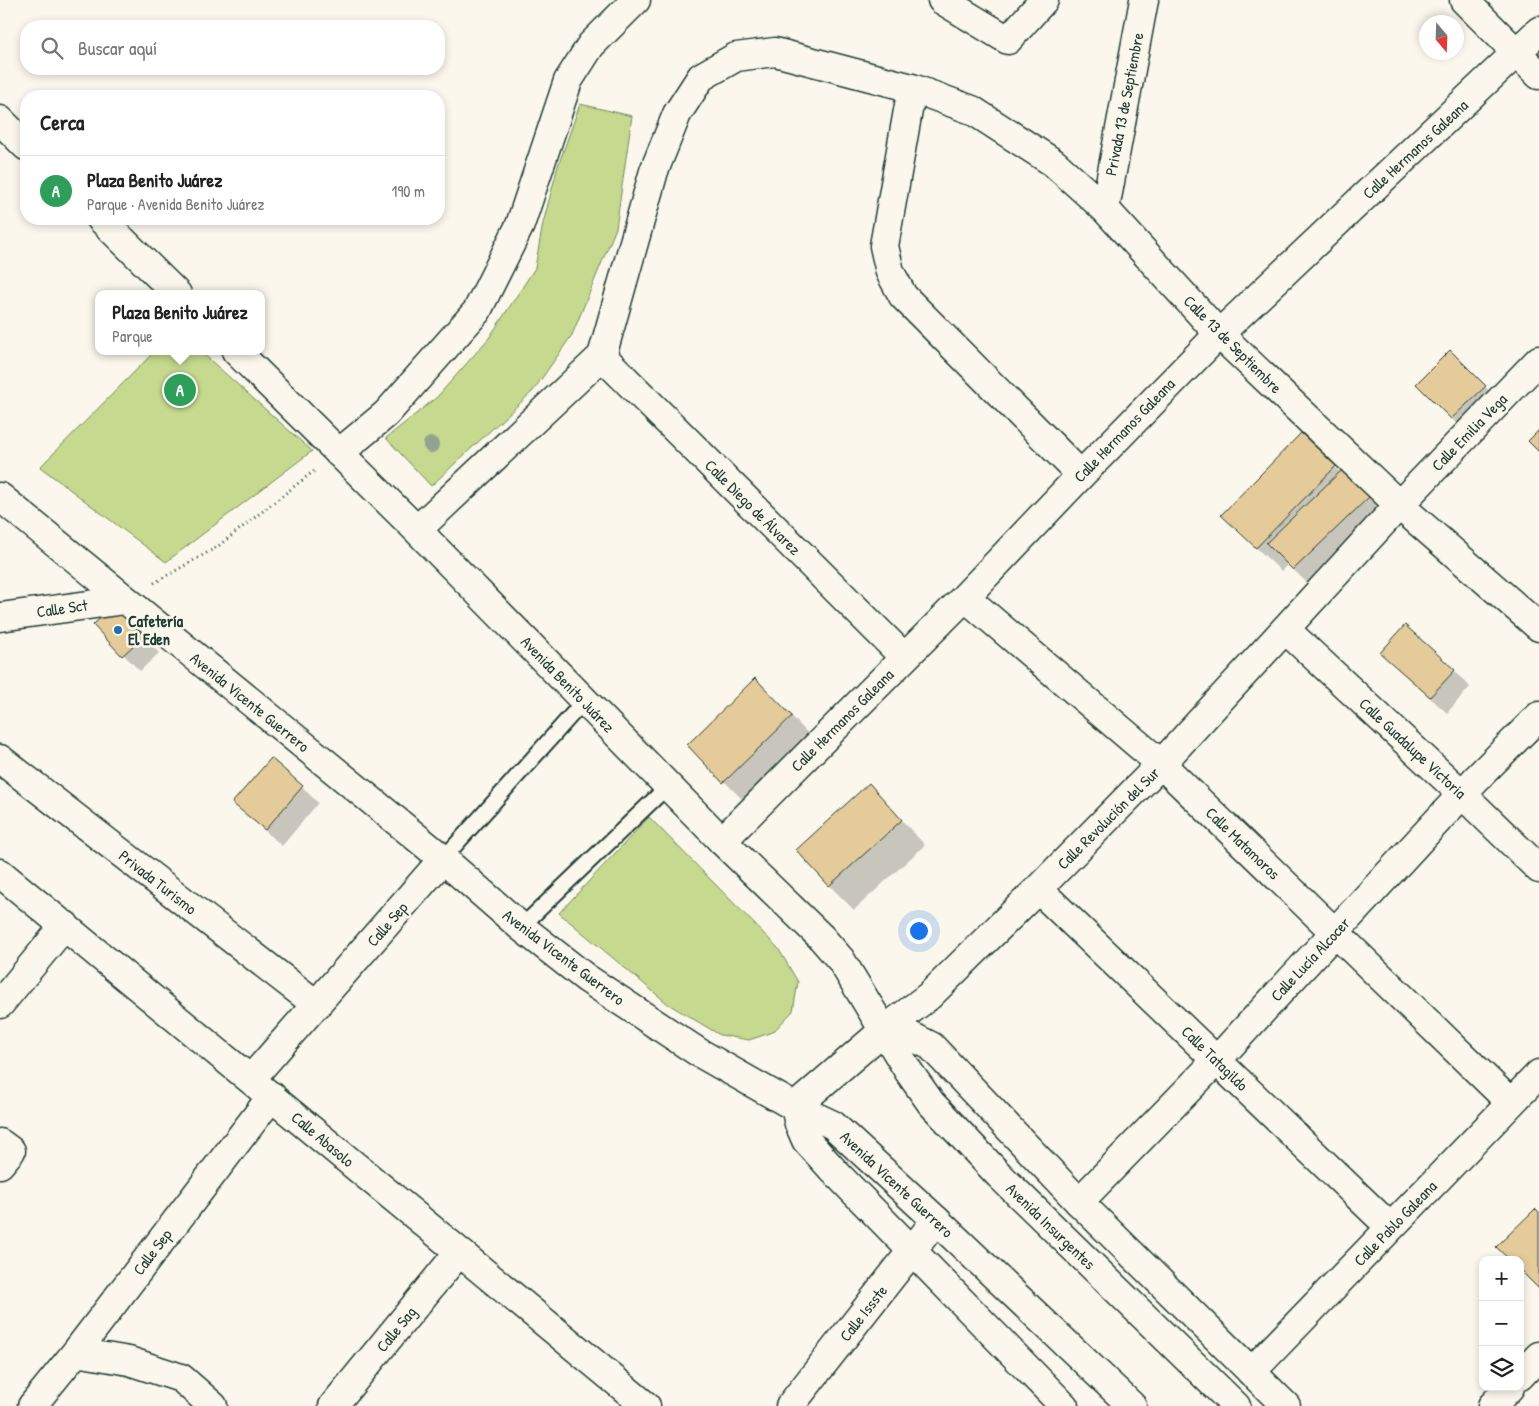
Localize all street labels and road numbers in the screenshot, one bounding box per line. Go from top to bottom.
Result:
street label: Privada 13 de Septiembre [1099,30,1149,177]
street label: Calle Hermanos Galeana [1357,94,1473,204]
street label: Calle 13 de Septiembre [1179,290,1288,399]
street label: Calle Hermanos Galeana [1068,373,1180,487]
street label: Calle Emilia Vega [1426,388,1512,476]
street label: Calle Diego de Álvarez [700,454,806,560]
street label: Calle Sct [35,593,89,622]
street label: Avenida Benito Juárez [516,631,620,737]
street label: Avenida Vicente Guerrero [186,647,315,757]
street label: Calle Hermanos Galeana [786,664,898,776]
street label: Calle Guadalupe Victoria [1355,693,1471,803]
street label: Calle Revolución del Sur [1052,762,1164,874]
street label: Calle Matamoros [1201,802,1285,884]
street label: Privada Turismo [114,845,202,920]
street label: Calle Sep [361,897,413,951]
street label: Avenida Vicente Guerrero [499,904,630,1010]
street label: Calle Lucía Alcocer [1265,912,1355,1006]
street label: Calle Tatagildo [1177,1021,1254,1096]
street label: Calle Abasolo [287,1106,360,1172]
street label: Avenida Vicente Guerrero [836,1126,959,1243]
street label: Calle Pablo Galeana [1348,1175,1442,1271]
street label: Avenida Insurgentes [1002,1178,1100,1274]
street label: Calle Sep [127,1224,177,1280]
street label: Calle Issste [834,1280,892,1346]
street label: Calle Sag [371,1302,421,1356]

